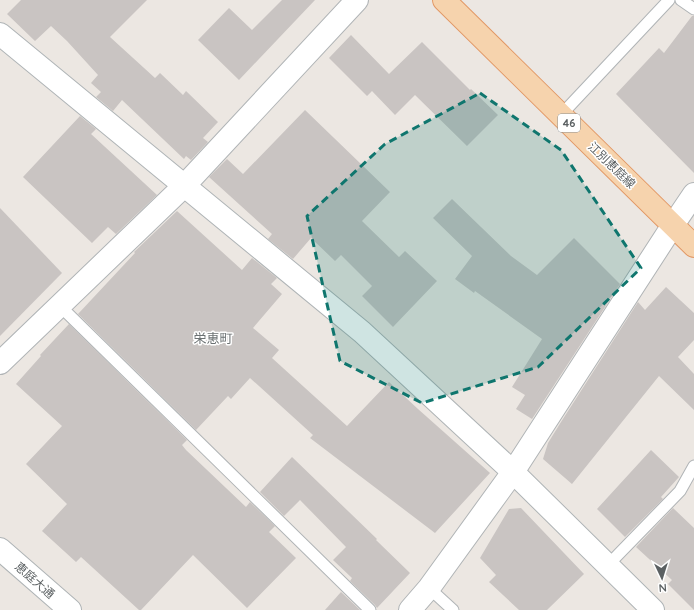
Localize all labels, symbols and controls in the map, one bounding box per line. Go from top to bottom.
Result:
road number: 46 [558,114,580,132]
street label: 江別恵庭線 [585,139,639,191]
district label: 栄恵町 [193,330,233,346]
north arrow [642,558,682,598]
street label: 恵庭大通 [12,559,58,601]
text: N [658,581,667,595]

